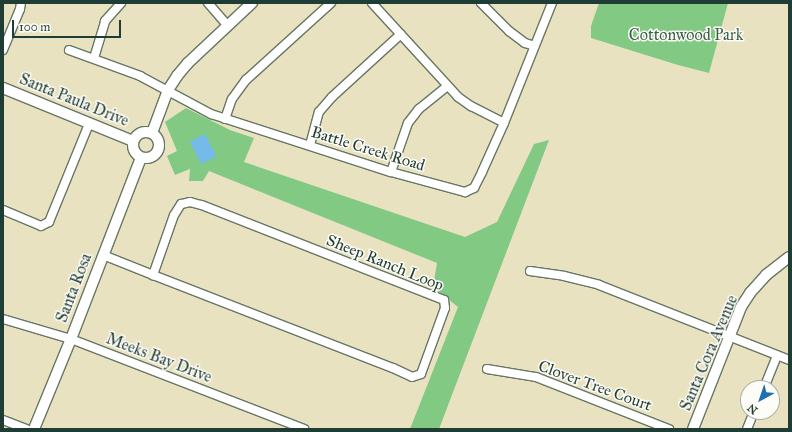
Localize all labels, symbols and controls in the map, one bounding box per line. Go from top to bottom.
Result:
scale bar [14,12,123,38]
text: 100 m [19,20,50,34]
park label: Cottonwood Park [629,25,743,45]
street label: Santa Paula Drive [17,69,131,131]
street label: Battle Creek Road [309,123,427,175]
street label: Sheep Ranch Loop [324,231,446,295]
street label: Santa Rosa [52,251,96,325]
street label: Santa Cora Avenue [676,292,742,414]
street label: Meeks Bay Drive [104,329,214,387]
street label: Clover Tree Court [536,357,654,415]
north arrow [740,380,780,420]
text: N [745,401,760,417]

